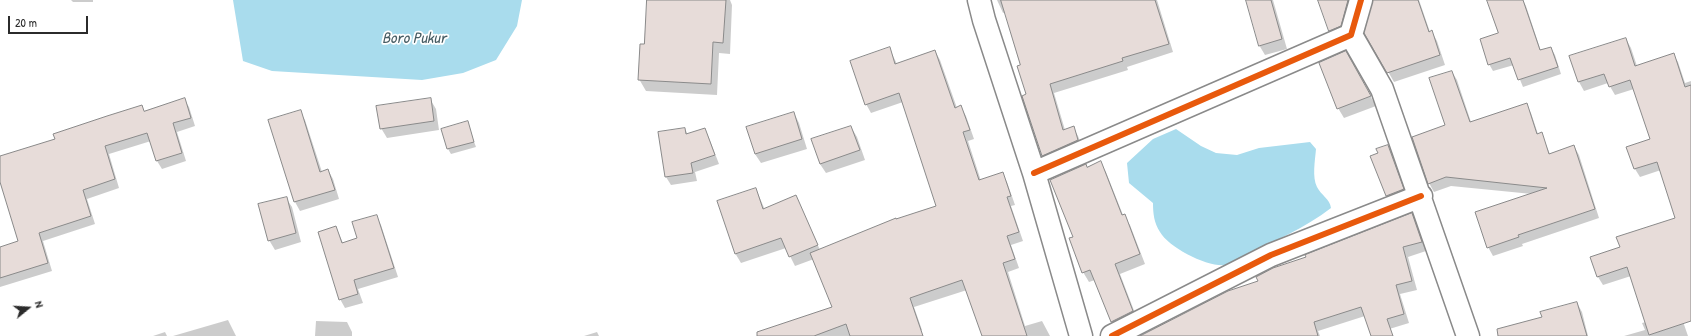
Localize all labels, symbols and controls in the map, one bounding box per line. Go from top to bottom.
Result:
scale bar [10,8,90,34]
text: 20 m [15,14,37,31]
water label: Boro Pukur [382,29,446,49]
north arrow [8,288,48,328]
text: N [32,299,47,309]

